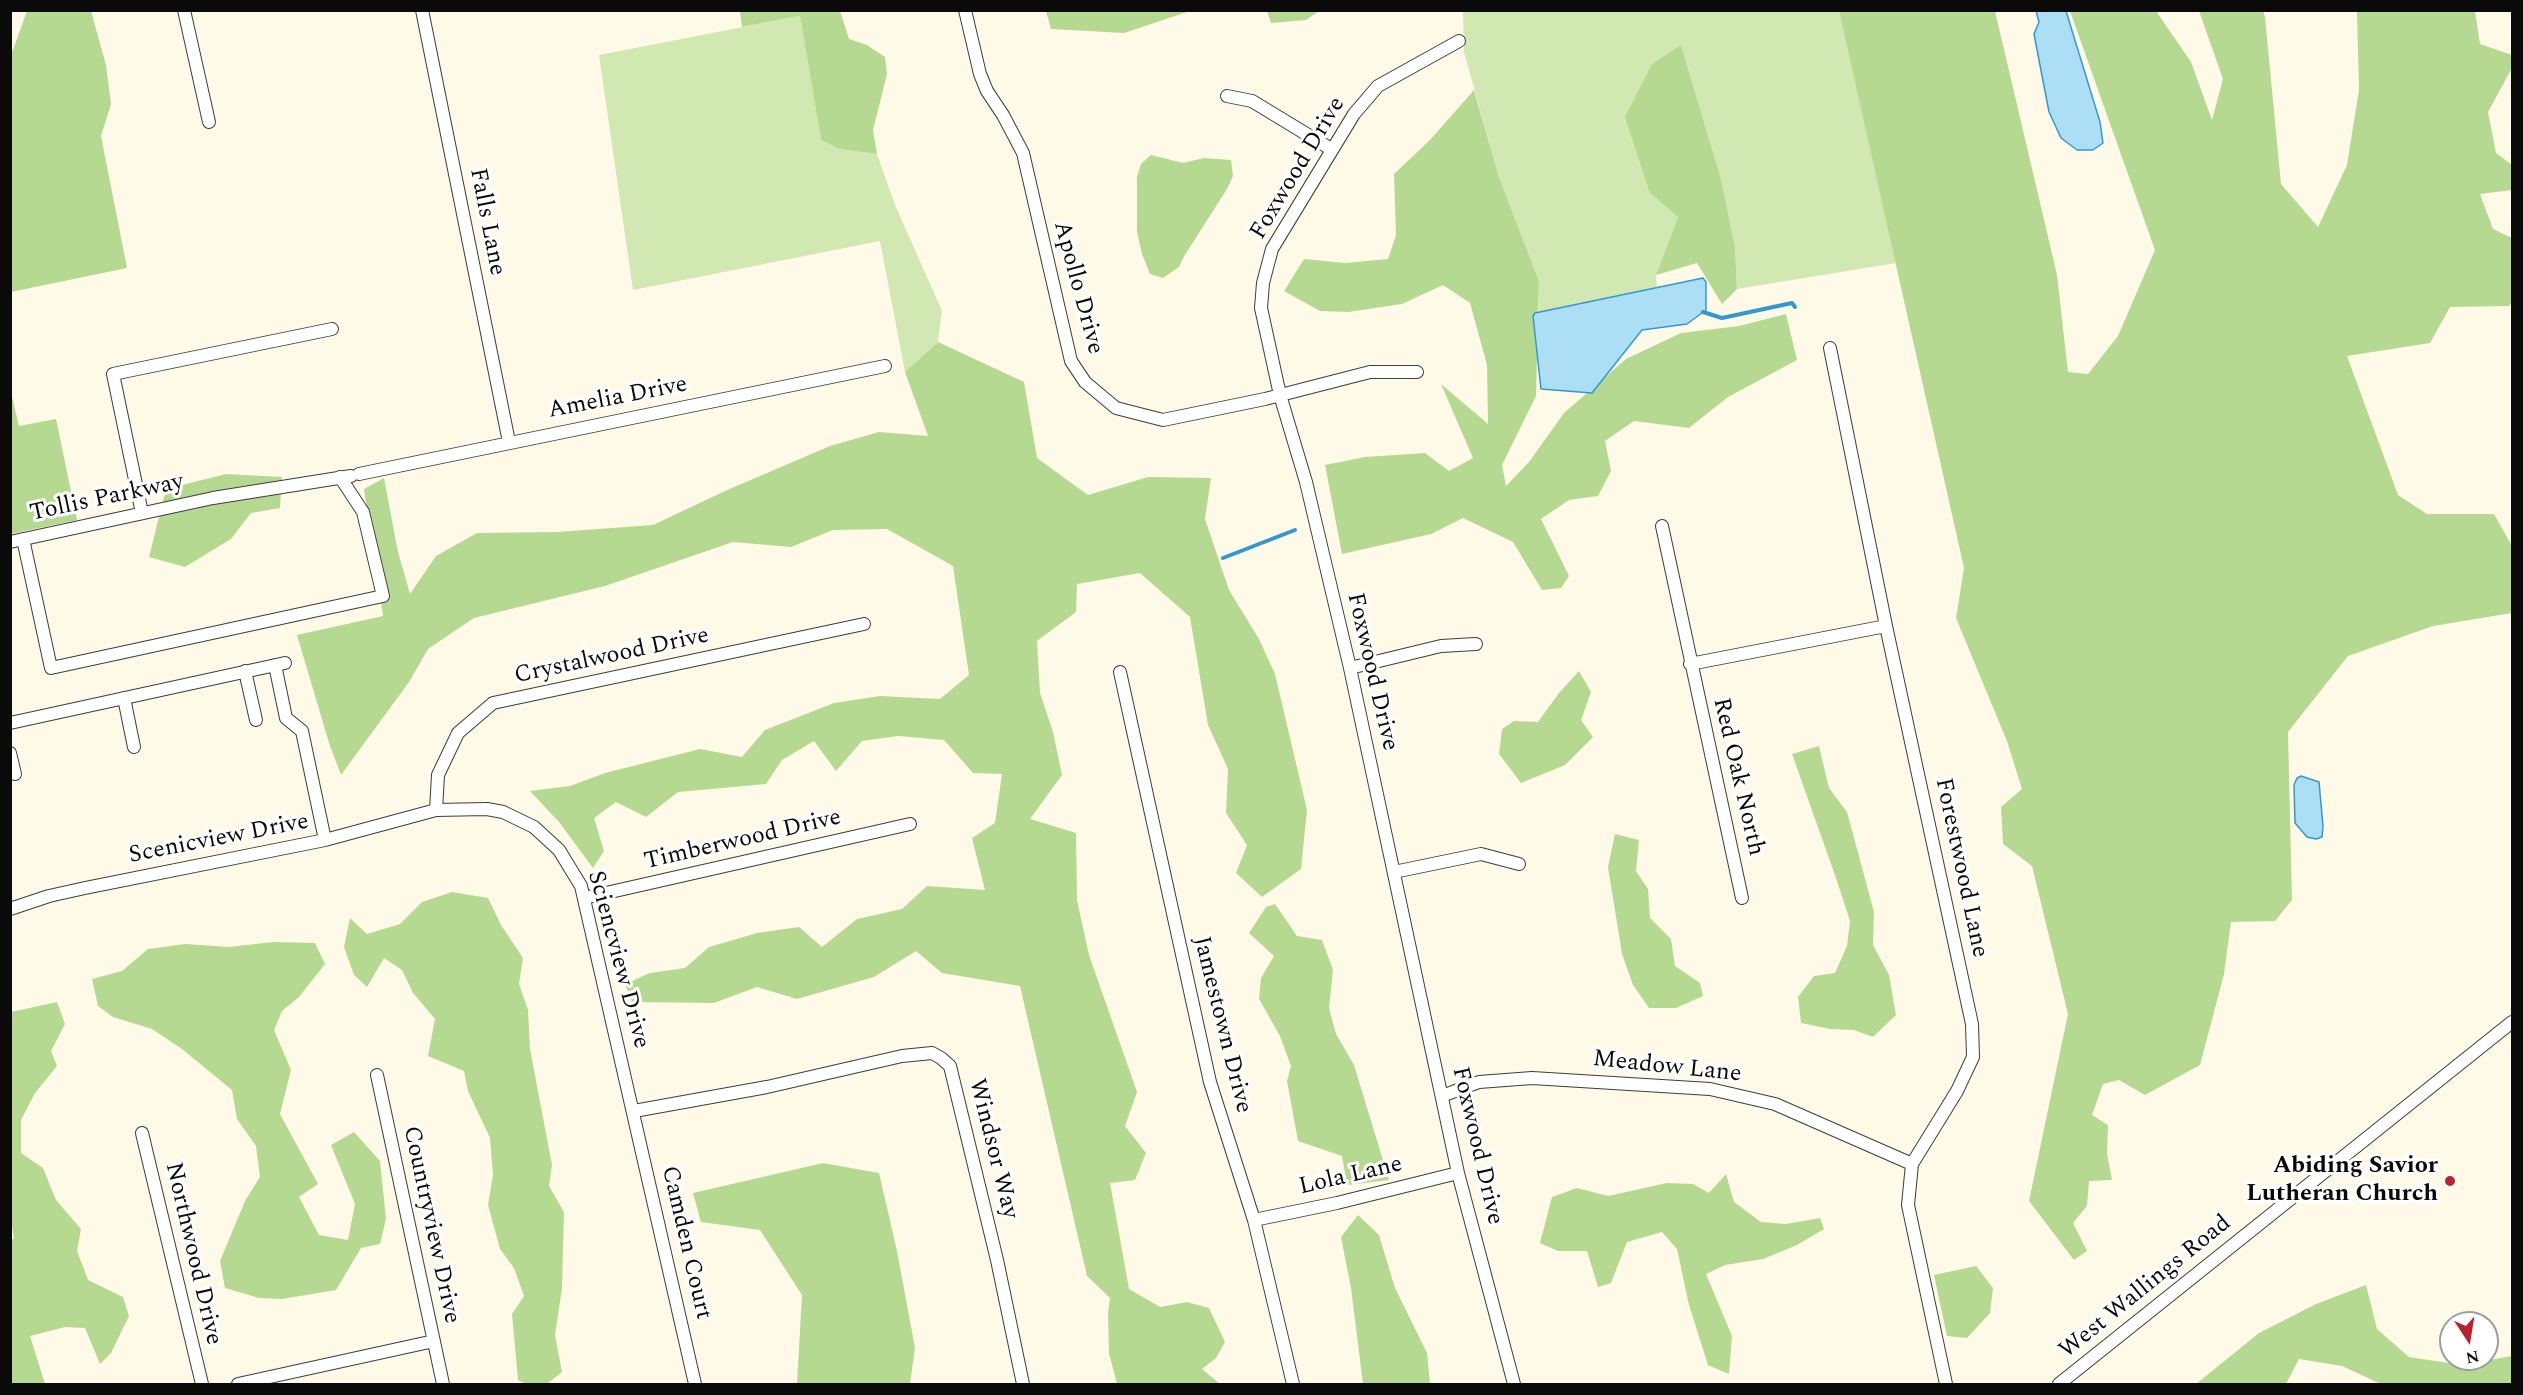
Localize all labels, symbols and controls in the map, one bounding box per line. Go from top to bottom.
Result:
street label: Foxwood Drive [1245,93,1353,245]
street label: Falls Lane [461,166,511,278]
street label: Apollo Drive [1045,218,1109,358]
street label: Amelia Drive [546,371,690,427]
street label: Tollis Parkway [27,469,187,529]
street label: Foxwood Drive [1339,590,1403,754]
street label: Crystalwood Drive [512,622,712,692]
street label: Red Oak North [1705,695,1769,859]
street label: Forestwood Lane [1927,776,1993,960]
street label: Timberwood Drive [642,804,844,878]
street label: Scenicview Drive [127,808,311,872]
street label: Sciencview Drive [579,868,655,1052]
street label: Jamestown Drive [1185,934,1257,1116]
street label: Meadow Lane [1591,1046,1743,1090]
street label: Foxwood Drive [1444,1064,1508,1228]
street label: Windsor Way [961,1076,1023,1222]
street label: Countryview Drive [395,1124,465,1326]
street label: Lola Lane [1296,1151,1406,1203]
place label: Abiding Savior Lutheran Church [2246,1153,2438,1209]
street label: Northwood Drive [157,1160,227,1348]
street label: Camden Court [653,1163,717,1323]
marker: Abiding Savior Lutheran Church [2443,1174,2457,1188]
street label: West Wallings Road [2054,1210,2238,1366]
north arrow [2439,1311,2499,1371]
text: N [2463,1344,2481,1370]

